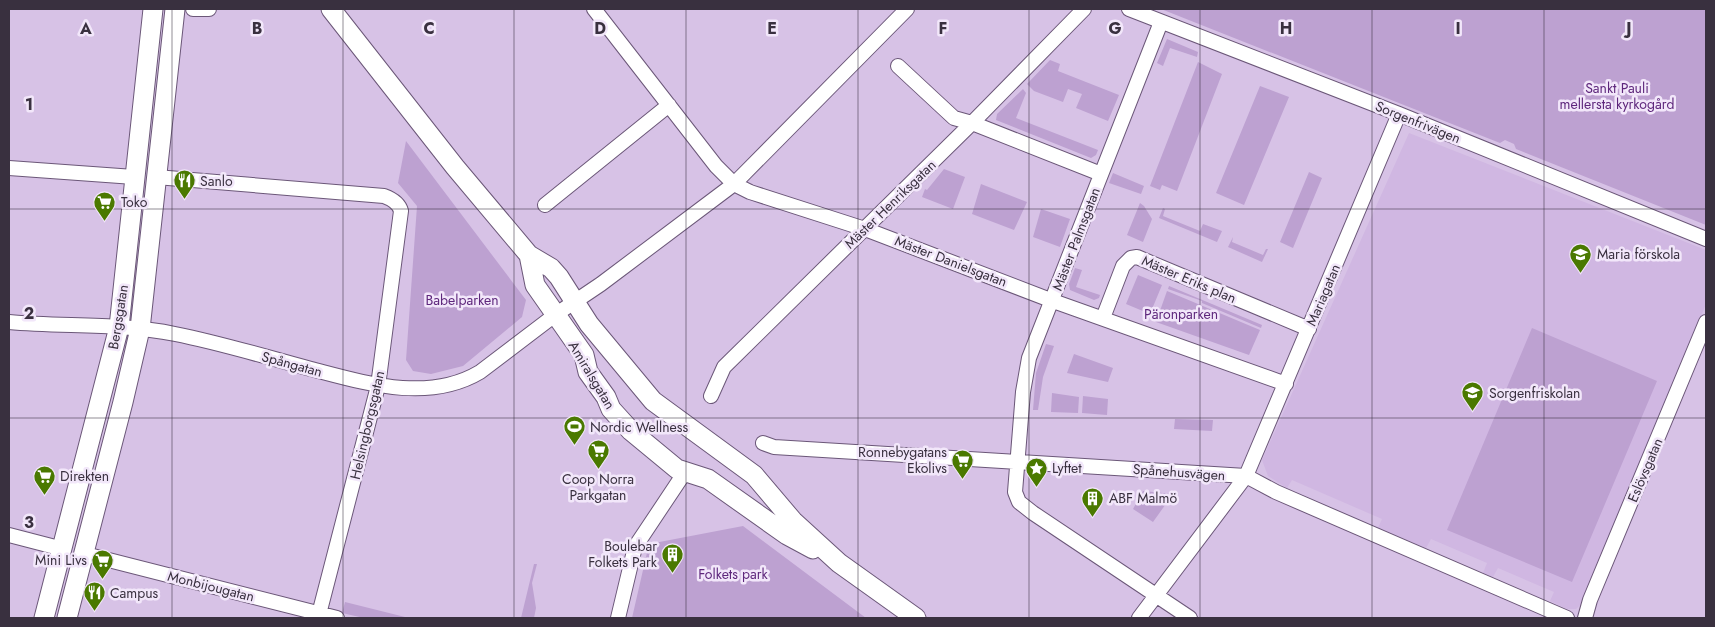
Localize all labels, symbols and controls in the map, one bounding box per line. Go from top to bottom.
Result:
text: A [79,17,92,40]
text: B [252,17,262,40]
text: C [423,17,435,40]
text: D [594,17,606,40]
text: E [767,17,777,40]
text: F [939,17,947,40]
text: G [1108,17,1122,40]
text: H [1280,17,1292,40]
text: I [1455,17,1461,40]
text: J [1623,17,1632,40]
park label: Sankt Pauli mellersta kyrkogård [1560,78,1675,114]
text: 1 [25,93,33,116]
street label: Sorgenfrivägen [1372,96,1464,148]
street label: Mäster Henriksgatan [840,155,940,253]
restaurant icon: Sanlo [172,169,196,200]
place label: Sanlo [200,171,233,191]
street label: Mäster Palmsgatan [1047,184,1105,294]
supermarket icon: Toko [93,190,117,221]
place label: Toko [121,192,148,212]
street label: Mäster Danielsgatan [892,230,1010,292]
school or university icon: Maria förskola [1569,242,1593,273]
place label: Maria förskola [1597,244,1680,264]
street label: Mäster Eriks plan [1139,250,1239,308]
street label: Mariagatan [1301,261,1345,329]
street label: Bergsgatan [103,283,133,351]
park label: Babelparken [426,290,498,310]
text: 2 [24,302,34,325]
park label: Päronparken [1144,304,1218,324]
street label: Amiralsgatan [564,337,620,413]
street label: Spångatan [259,346,325,382]
street label: Helsingborgsgatan [345,369,389,481]
school or university icon: Sorgenfriskolan [1461,381,1485,412]
place label: Sorgenfriskolan [1489,383,1580,403]
sports icon: Nordic Wellness [562,415,586,446]
place label: Nordic Wellness [590,417,688,437]
street label: Eslövsgatan [1623,435,1667,505]
supermarket icon: Coop Norra Parkgatan [586,439,610,470]
place label: Ronnebygatans Ekolivs [858,442,947,478]
supermarket icon: Ronnebygatans Ekolivs [951,448,975,479]
place icon: Lyftet [1024,456,1048,487]
place label: Lyftet [1052,458,1082,478]
street label: Spånehusvägen [1132,459,1226,485]
supermarket icon: Direkten [32,464,56,495]
place label: Direkten [60,466,109,486]
place label: Coop Norra Parkgatan [562,469,634,505]
building icon: ABF Malmö [1081,486,1105,517]
place label: ABF Malmö [1109,488,1177,508]
text: 3 [24,511,34,534]
place label: Boulebar Folkets Park [588,536,658,572]
building icon: Boulebar Folkets Park [661,542,685,573]
supermarket icon: Mini Livs [91,548,115,579]
place label: Mini Livs [35,550,87,570]
park label: Folkets park [698,564,769,584]
street label: Monbijougatan [166,566,256,606]
restaurant icon: Campus [82,581,106,612]
place label: Campus [110,583,159,603]

